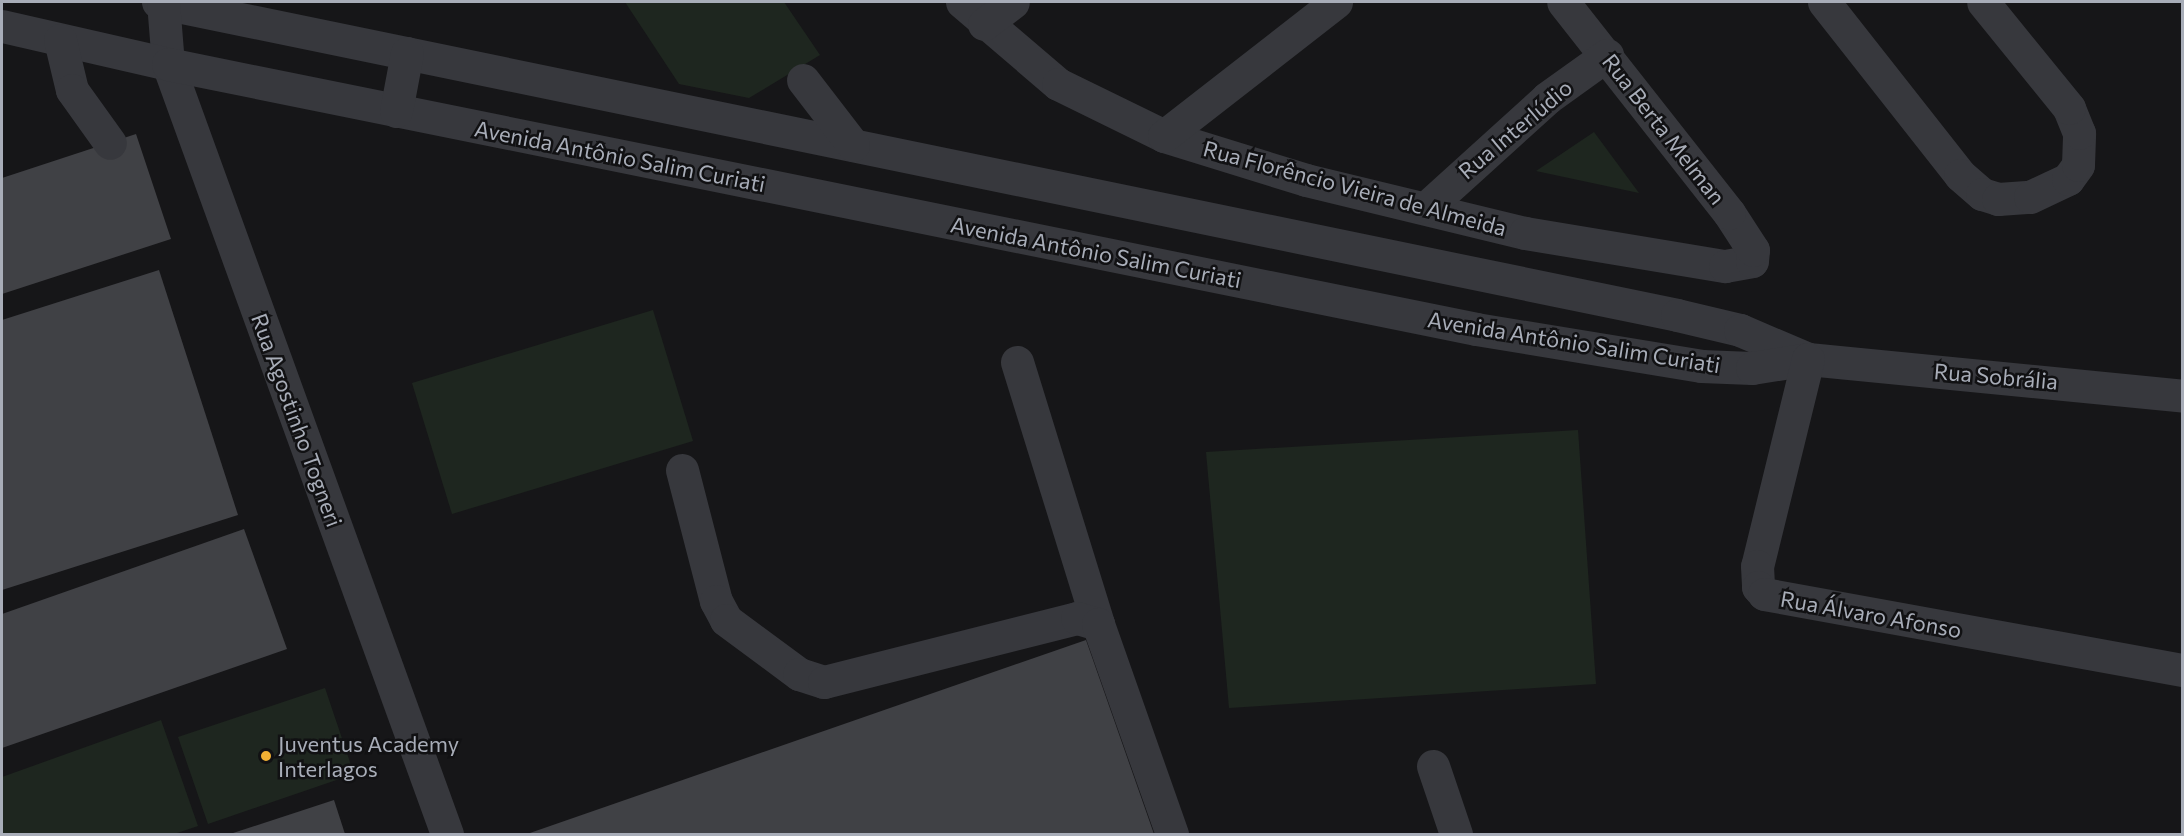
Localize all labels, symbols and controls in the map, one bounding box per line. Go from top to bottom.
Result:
street label: Rua Berta Melman [1597,49,1731,209]
street label: Rua Interlúdio [1453,74,1577,184]
street label: Avenida Antônio Salim Curiati [472,115,768,197]
street label: Rua Florêncio Vieira de Almeida [1201,135,1509,241]
street label: Avenida Antônio Salim Curiati [948,211,1244,293]
street label: Avenida Antônio Salim Curiati [1426,306,1722,378]
street label: Rua Agostinho Togneri [246,310,348,530]
street label: Rua Sobrália [1933,357,2059,395]
street label: Rua Álvaro Afonso [1778,585,1964,643]
place label: Juventus Academy Interlagos [278,730,459,782]
marker: Juventus Academy Interlagos [259,749,273,763]

